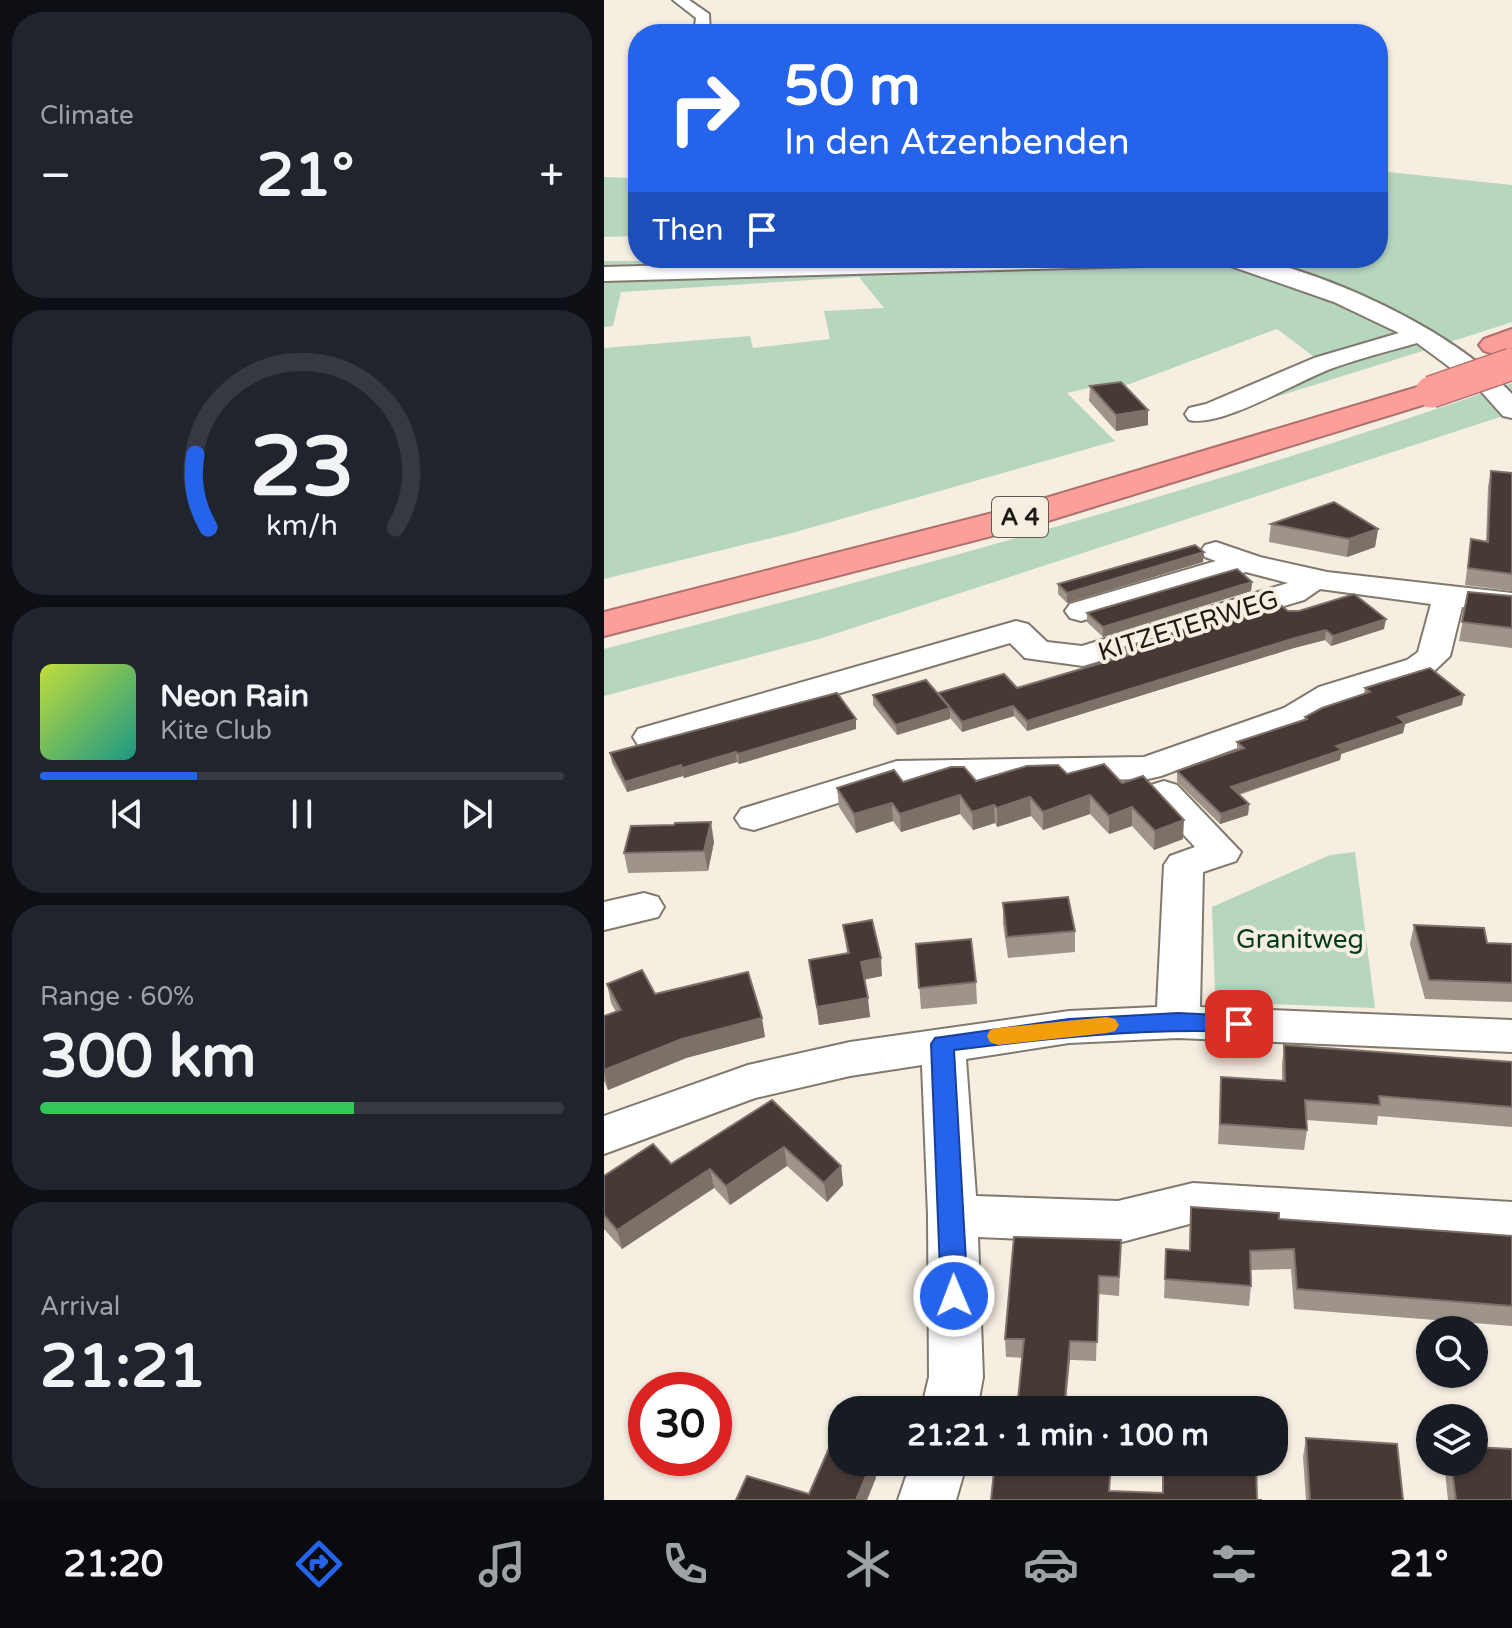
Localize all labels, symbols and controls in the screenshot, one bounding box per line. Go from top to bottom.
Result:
text: 50 m [784,53,920,120]
icon: right [652,56,756,160]
text: Climate [40,100,134,131]
text: In den Atzenbenden [784,121,1130,164]
text: 21° [256,140,354,212]
text: − [40,150,71,203]
text: + [539,150,564,203]
icon: arrive [740,208,784,252]
text: Then [652,212,724,249]
text: 23 [250,418,354,518]
road number: A 4 [992,497,1048,537]
text: km/h [266,510,338,544]
street label: KITZETERWEG [1094,583,1282,668]
text: Neon Rain [160,678,309,715]
text: Kite Club [160,715,272,746]
icon: previous [105,792,149,836]
icon: pause [280,792,324,836]
icon: next [455,792,499,836]
park label: Granitweg [1236,924,1364,955]
text: Range · 60% [40,981,194,1012]
pin [1205,990,1273,1058]
icon: arrive [1217,1002,1261,1046]
text: 300 km [40,1021,256,1093]
position arrow [912,1254,996,1338]
text: Arrival [40,1291,120,1322]
map controls [1416,1316,1488,1476]
button: search [1416,1316,1488,1388]
text: 21:21 [40,1331,206,1403]
speed limit sign: 30 [628,1372,732,1476]
button: layers [1416,1404,1488,1476]
text: 21:21 · 1 min · 100 m [907,1417,1209,1454]
icon: directions [291,1536,347,1592]
icon: music [474,1536,530,1592]
icon: phone [657,1536,713,1592]
icon: climate [840,1536,896,1592]
icon: car [1023,1536,1079,1592]
icon: filters [1206,1536,1262,1592]
text: 21:20 [64,1543,163,1586]
text: 21° [1390,1543,1448,1586]

